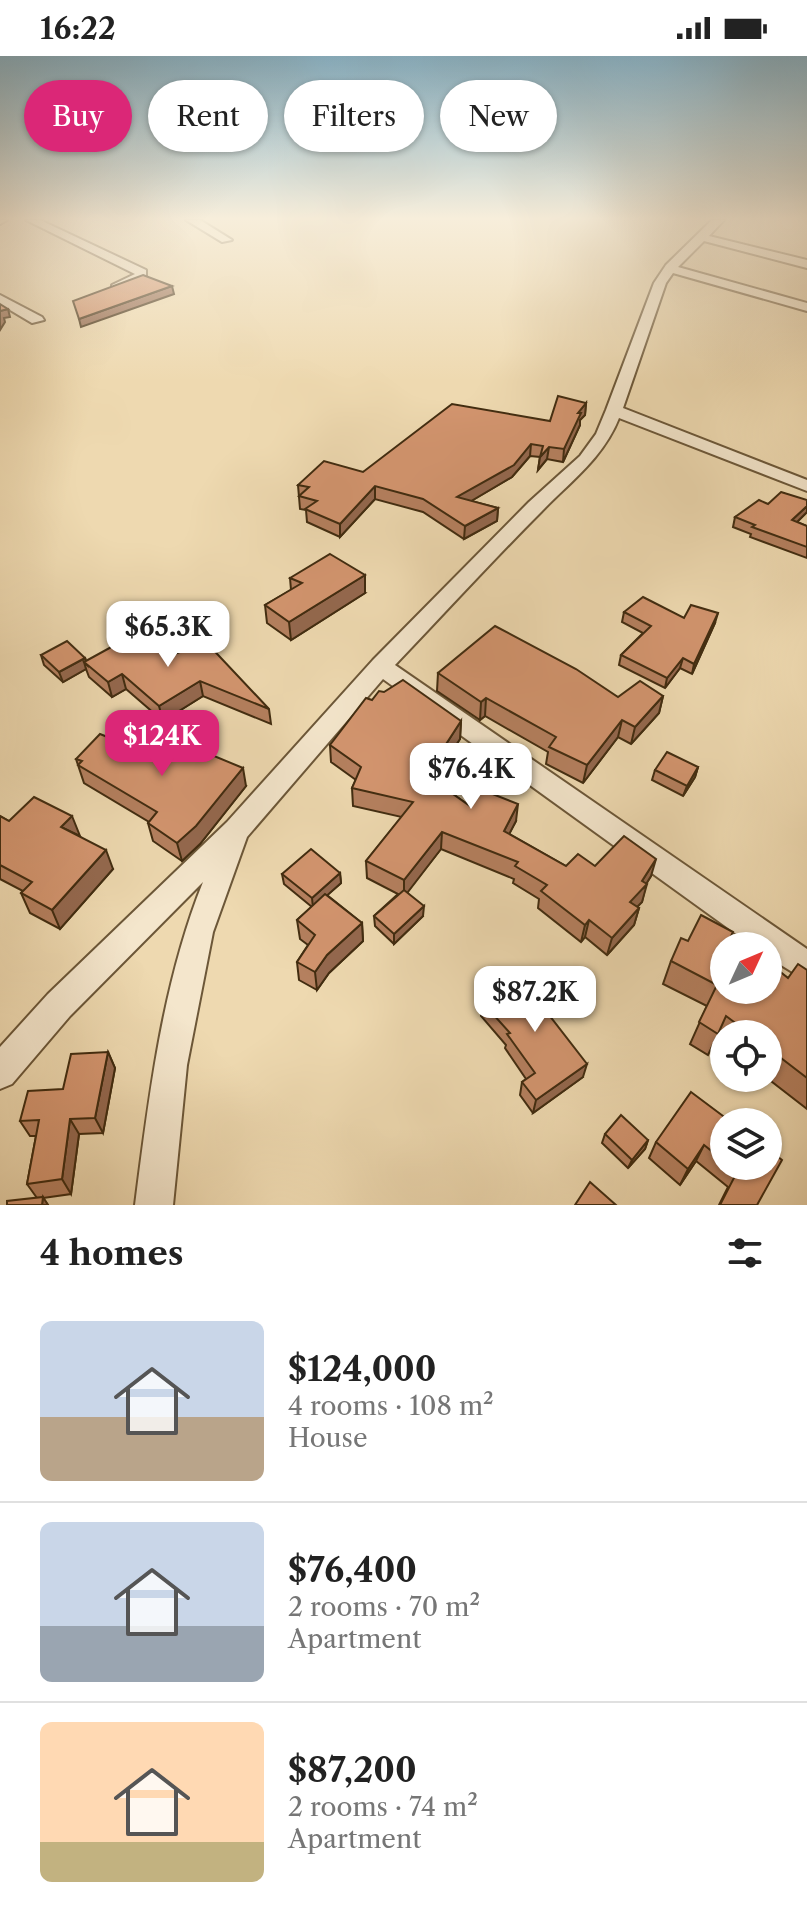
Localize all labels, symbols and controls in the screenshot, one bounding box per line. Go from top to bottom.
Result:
text: 16:22 [40,10,116,47]
chip: Buy [24,80,132,152]
chip: Rent [148,80,268,152]
chip: Filters [284,80,424,152]
chip: New [440,80,557,152]
pin: $65.3K [103,601,233,669]
text: $65.3K [124,611,212,643]
pin: $124K [106,710,218,778]
text: $124K [123,720,201,752]
pin: $76.4K [406,743,536,811]
text: $76.4K [428,753,514,785]
north arrow [710,932,782,1004]
map controls [710,932,782,1180]
pin: $87.2K [470,966,600,1034]
text: $87.2K [492,976,578,1008]
button: locate [710,1020,782,1092]
button: layers [710,1108,782,1180]
icon: filters [723,1231,767,1275]
text: 4 homes [40,1232,184,1274]
text: $124,000 [288,1348,436,1390]
icon: home [104,1353,200,1449]
text: 4 rooms · 108 m² [288,1390,494,1422]
text: House [288,1422,368,1454]
text: $76,400 [288,1549,417,1591]
icon: home [104,1554,200,1650]
text: 2 rooms · 70 m² [288,1591,480,1623]
text: Apartment [288,1623,421,1655]
text: $87,200 [288,1749,417,1791]
icon: home [104,1754,200,1850]
text: 2 rooms · 74 m² [288,1791,478,1823]
text: Apartment [288,1823,421,1855]

